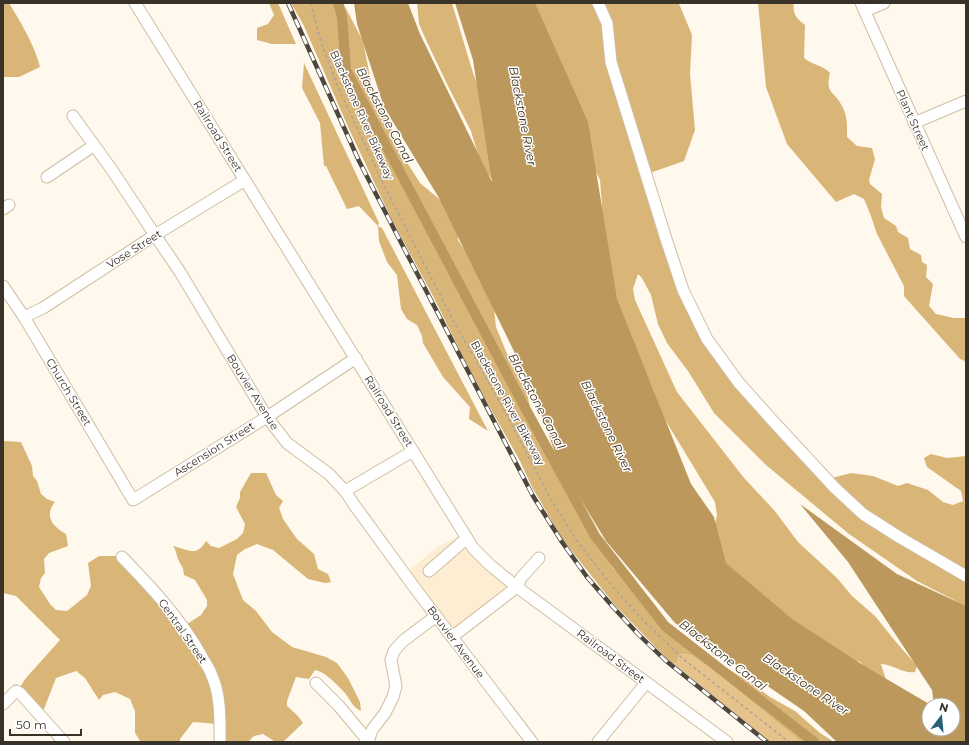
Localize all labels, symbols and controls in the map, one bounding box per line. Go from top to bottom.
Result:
street label: Blackstone River Bikeway [327,48,397,182]
water label: Blackstone Canal [353,64,417,166]
water label: Blackstone River [506,65,540,167]
street label: Plant Street [893,87,933,153]
street label: Railroad Street [190,98,246,175]
street label: Vose Street [104,226,165,271]
street label: Blackstone River Bikeway [468,338,548,468]
water label: Blackstone Canal [505,350,569,452]
street label: Bouvier Avenue [224,351,282,433]
street label: Church Street [43,356,95,429]
street label: Railroad Street [361,373,417,450]
water label: Blackstone River [578,377,636,475]
street label: Ascension Street [171,418,257,479]
street label: Central Street [156,596,211,666]
street label: Bouvier Avenue [424,603,488,681]
water label: Blackstone Canal [676,616,770,694]
street label: Railroad Street [574,626,648,686]
water label: Blackstone River [760,650,852,719]
north arrow [921,697,961,737]
text: N [938,699,950,715]
scale bar [10,711,81,737]
text: 50 m [16,717,47,732]

